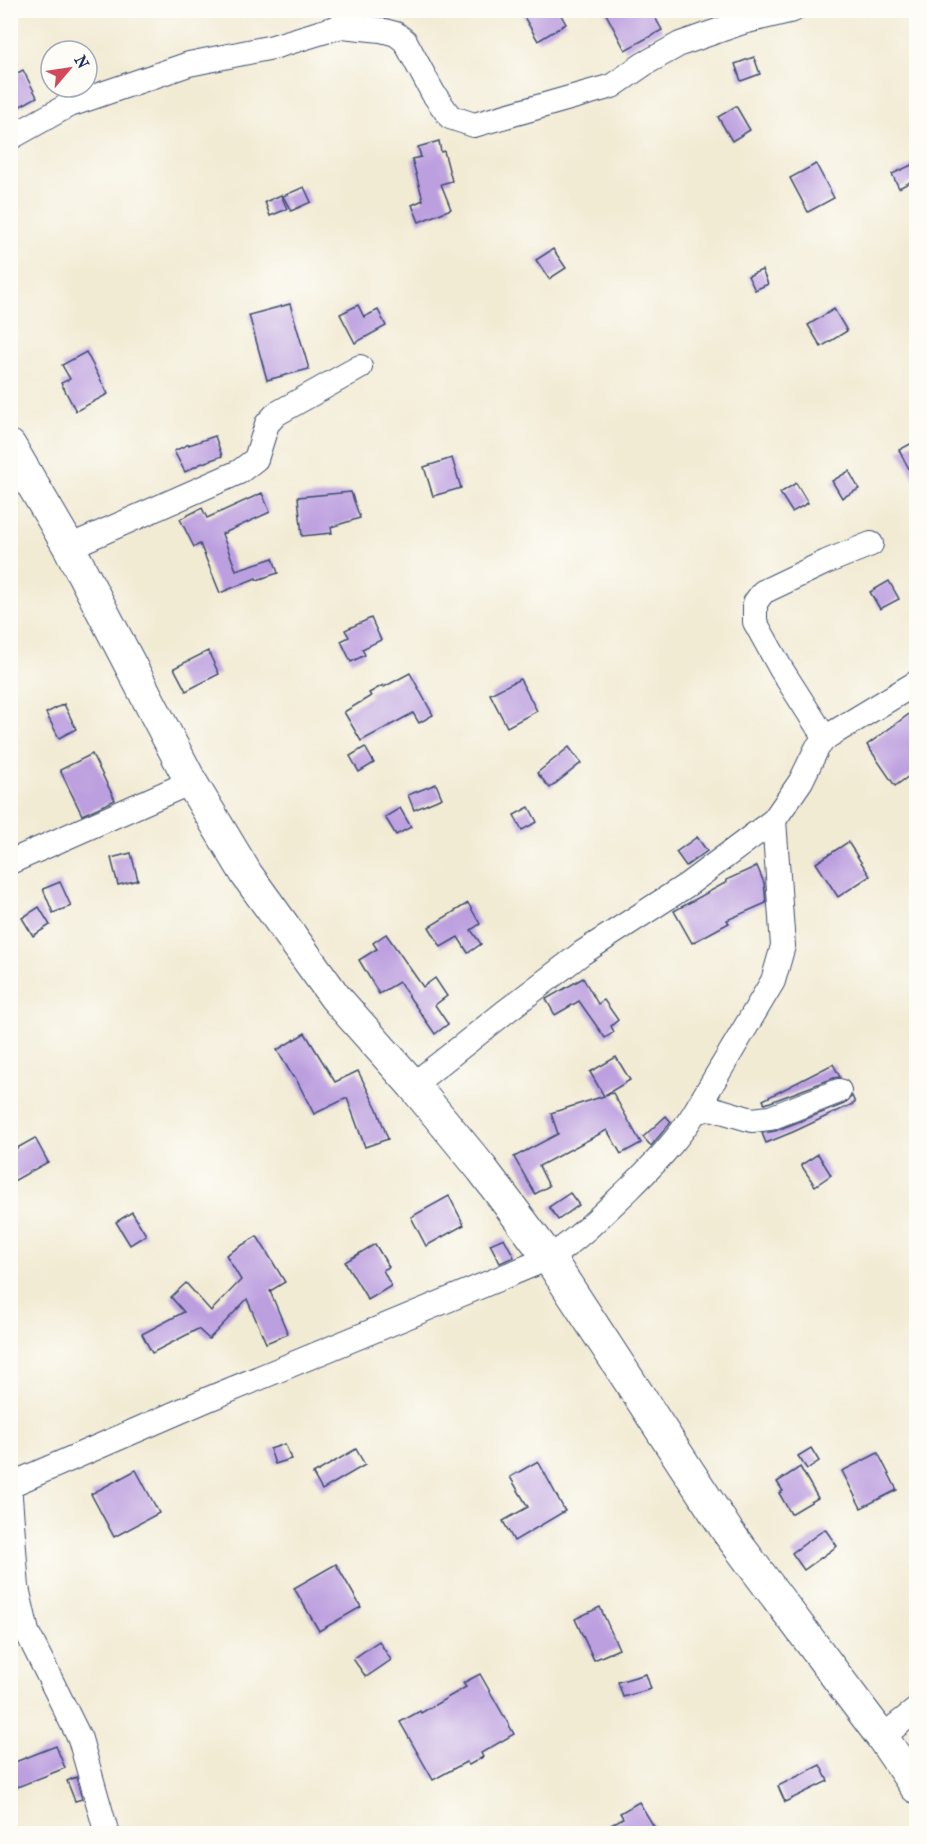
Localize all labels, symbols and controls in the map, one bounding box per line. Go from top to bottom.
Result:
north arrow [39,39,99,99]
text: N [70,52,93,73]

